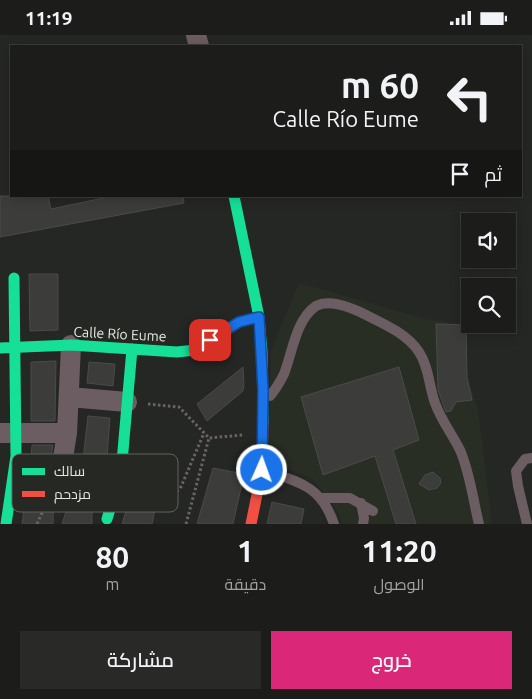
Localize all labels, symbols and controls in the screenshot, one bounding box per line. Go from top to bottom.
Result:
text: 11:19 [25,7,73,29]
text: 60 m [341,65,419,105]
icon: left [437,65,502,130]
text: Calle Río Eume [273,106,419,131]
icon: arrive [446,160,474,188]
text: ثم [484,163,502,185]
map controls [461,213,516,333]
button: sound [461,213,516,268]
button: search [461,278,516,333]
pin [189,319,231,361]
street label: Calle Río Eume [73,324,167,344]
icon: arrive [196,326,224,354]
position arrow [235,443,287,495]
legend [12,454,178,512]
text: سالك [54,463,85,479]
text: مزدحم [54,486,91,504]
text: 1 [237,534,254,568]
text: 11:20 [362,534,437,568]
text: 80 [95,540,129,574]
text: m [105,575,119,593]
text: دقيقة [225,575,266,593]
text: الوصول [374,575,425,593]
button: مشاركة [20,631,261,689]
button: خروج [271,631,512,689]

